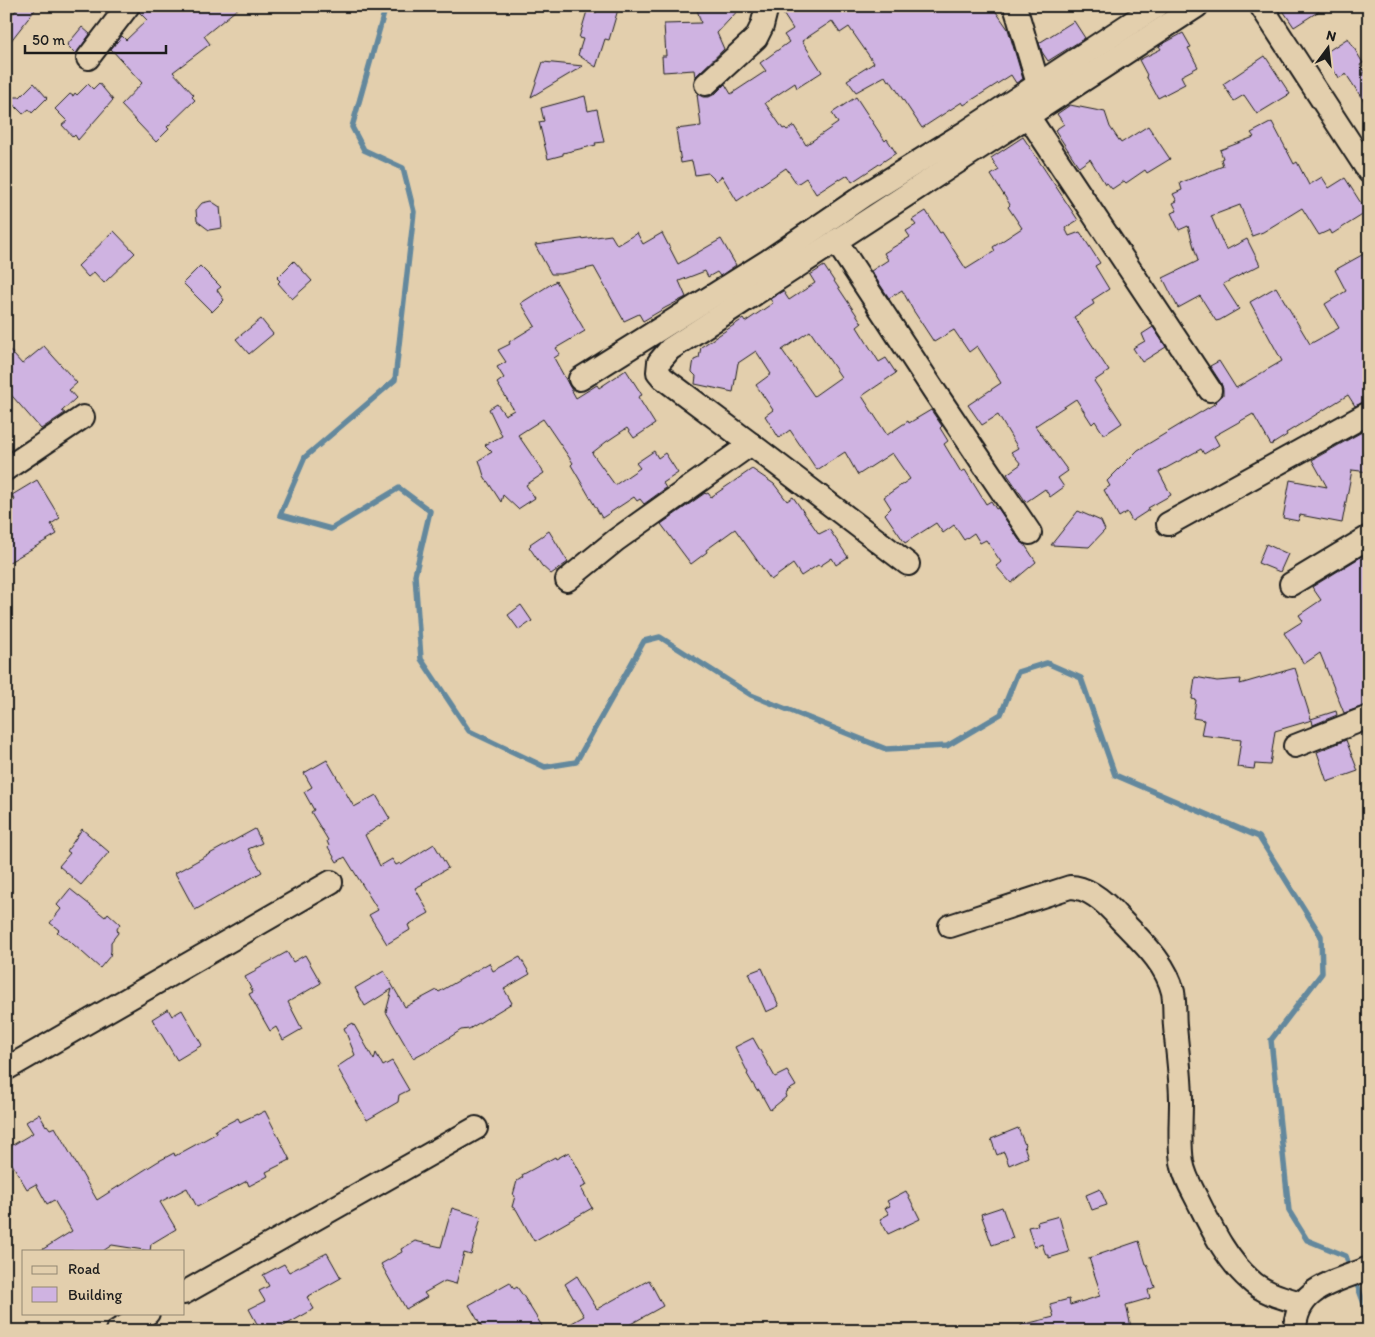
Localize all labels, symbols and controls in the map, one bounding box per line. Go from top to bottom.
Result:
scale bar [25,22,166,54]
north arrow [1302,22,1352,72]
text: N [1324,26,1338,45]
text: 50 m [32,31,65,49]
legend [22,1250,185,1314]
text: Road [68,1260,101,1278]
text: Building [68,1286,122,1304]

